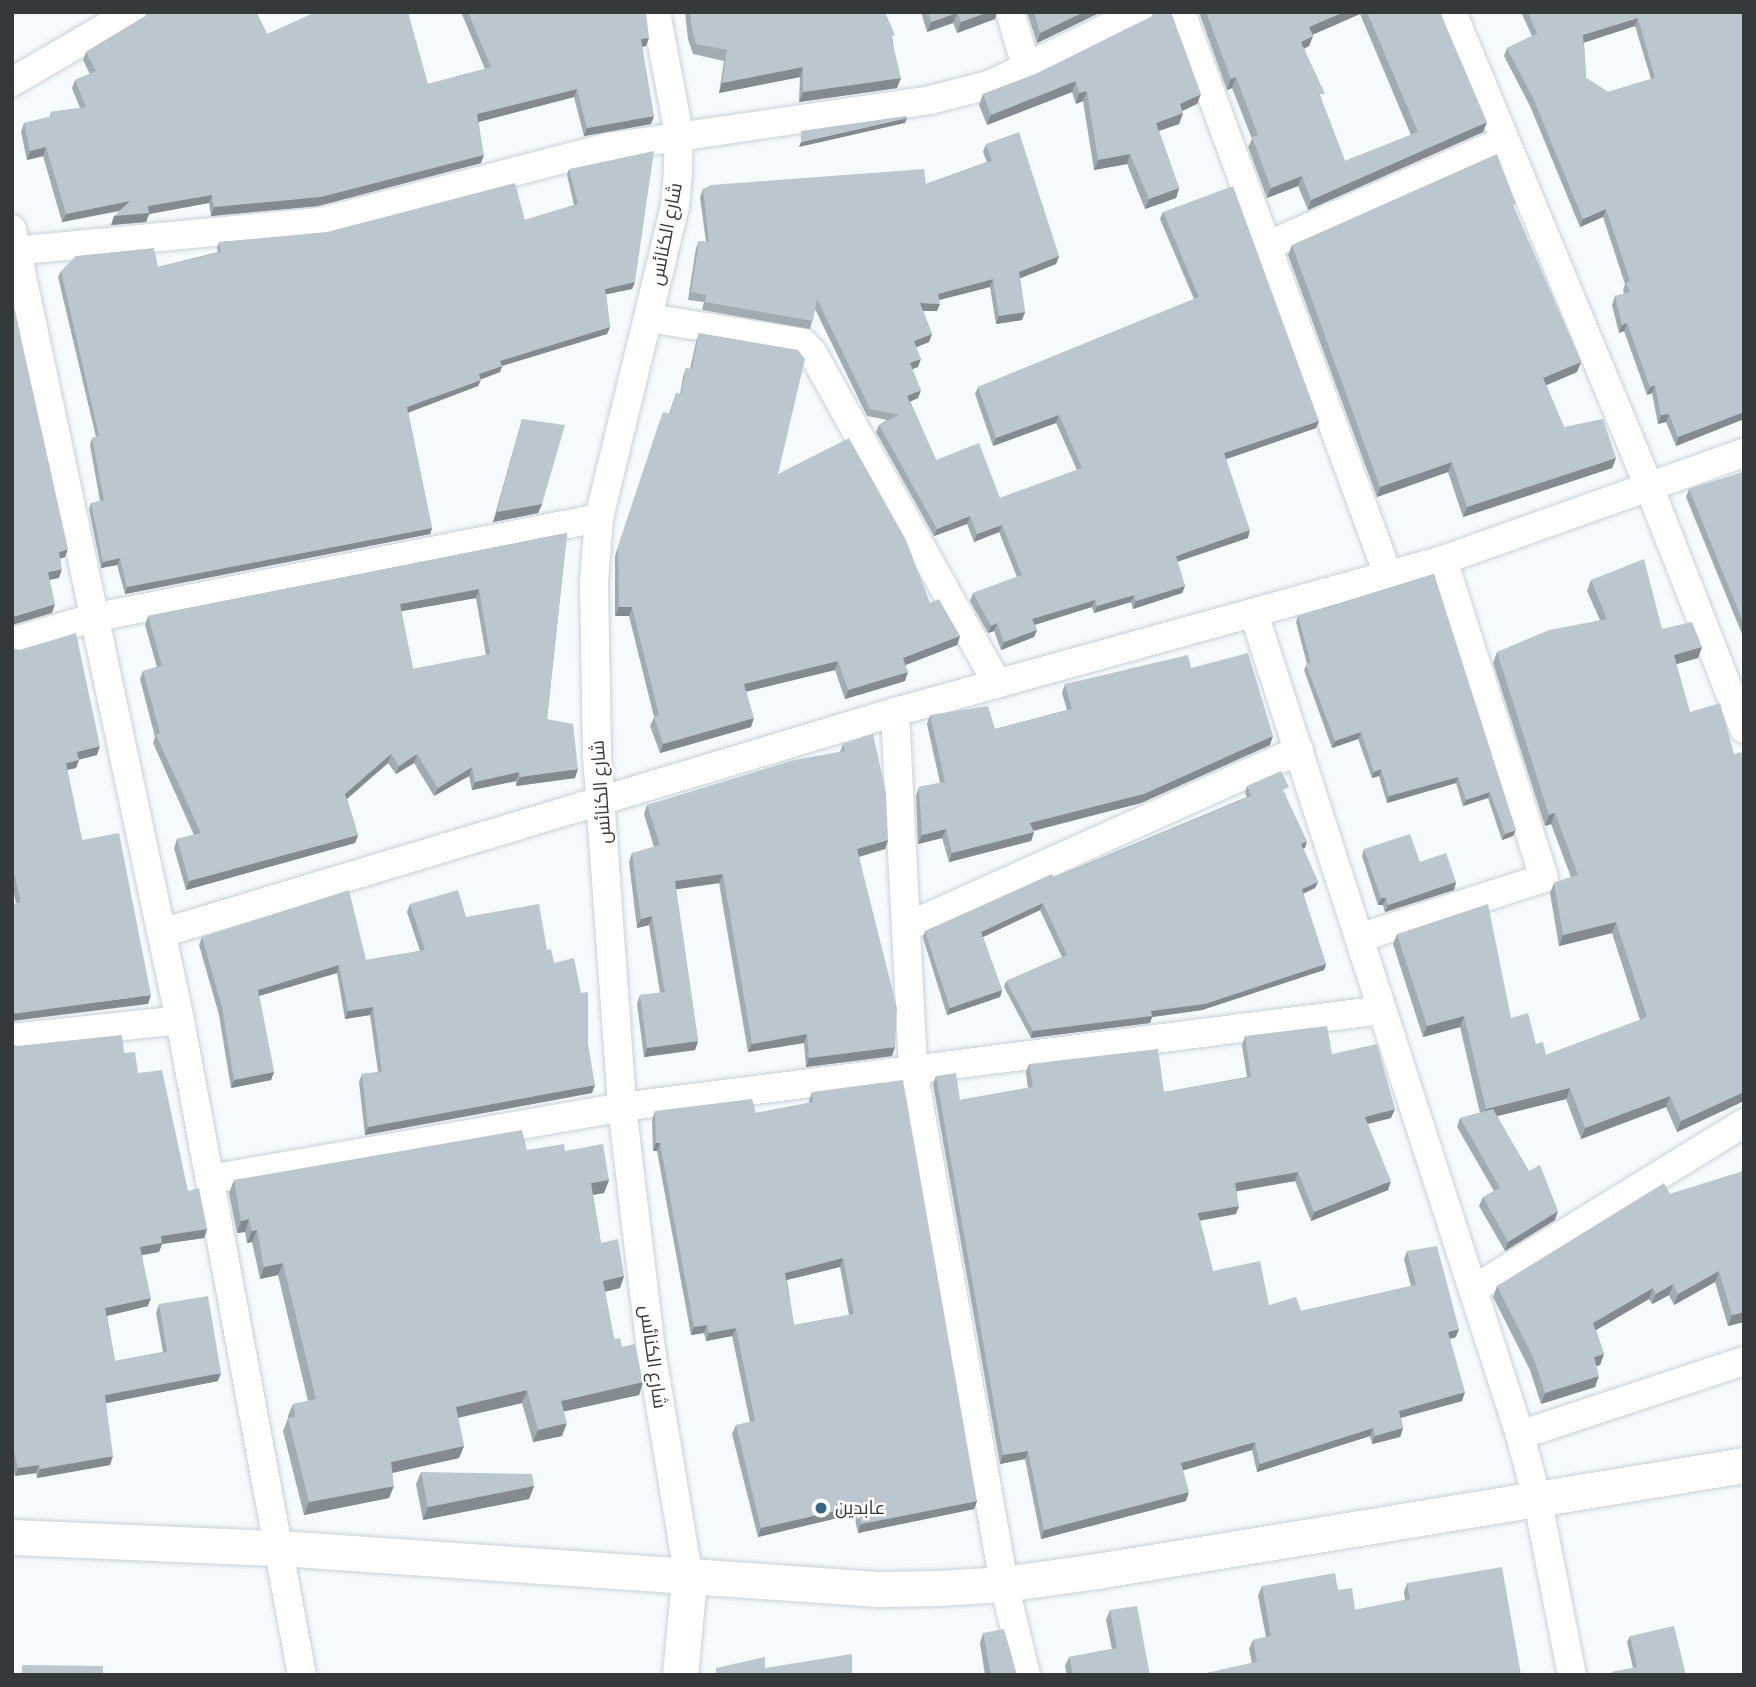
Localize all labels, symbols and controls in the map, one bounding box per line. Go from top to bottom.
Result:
street label: شارع الكنائس [645,181,687,287]
street label: شارع الكنائس [586,739,616,845]
street label: شارع الكنائس [634,1304,672,1410]
place label: عابدين [835,1497,885,1519]
marker: عابدين [813,1500,829,1516]

